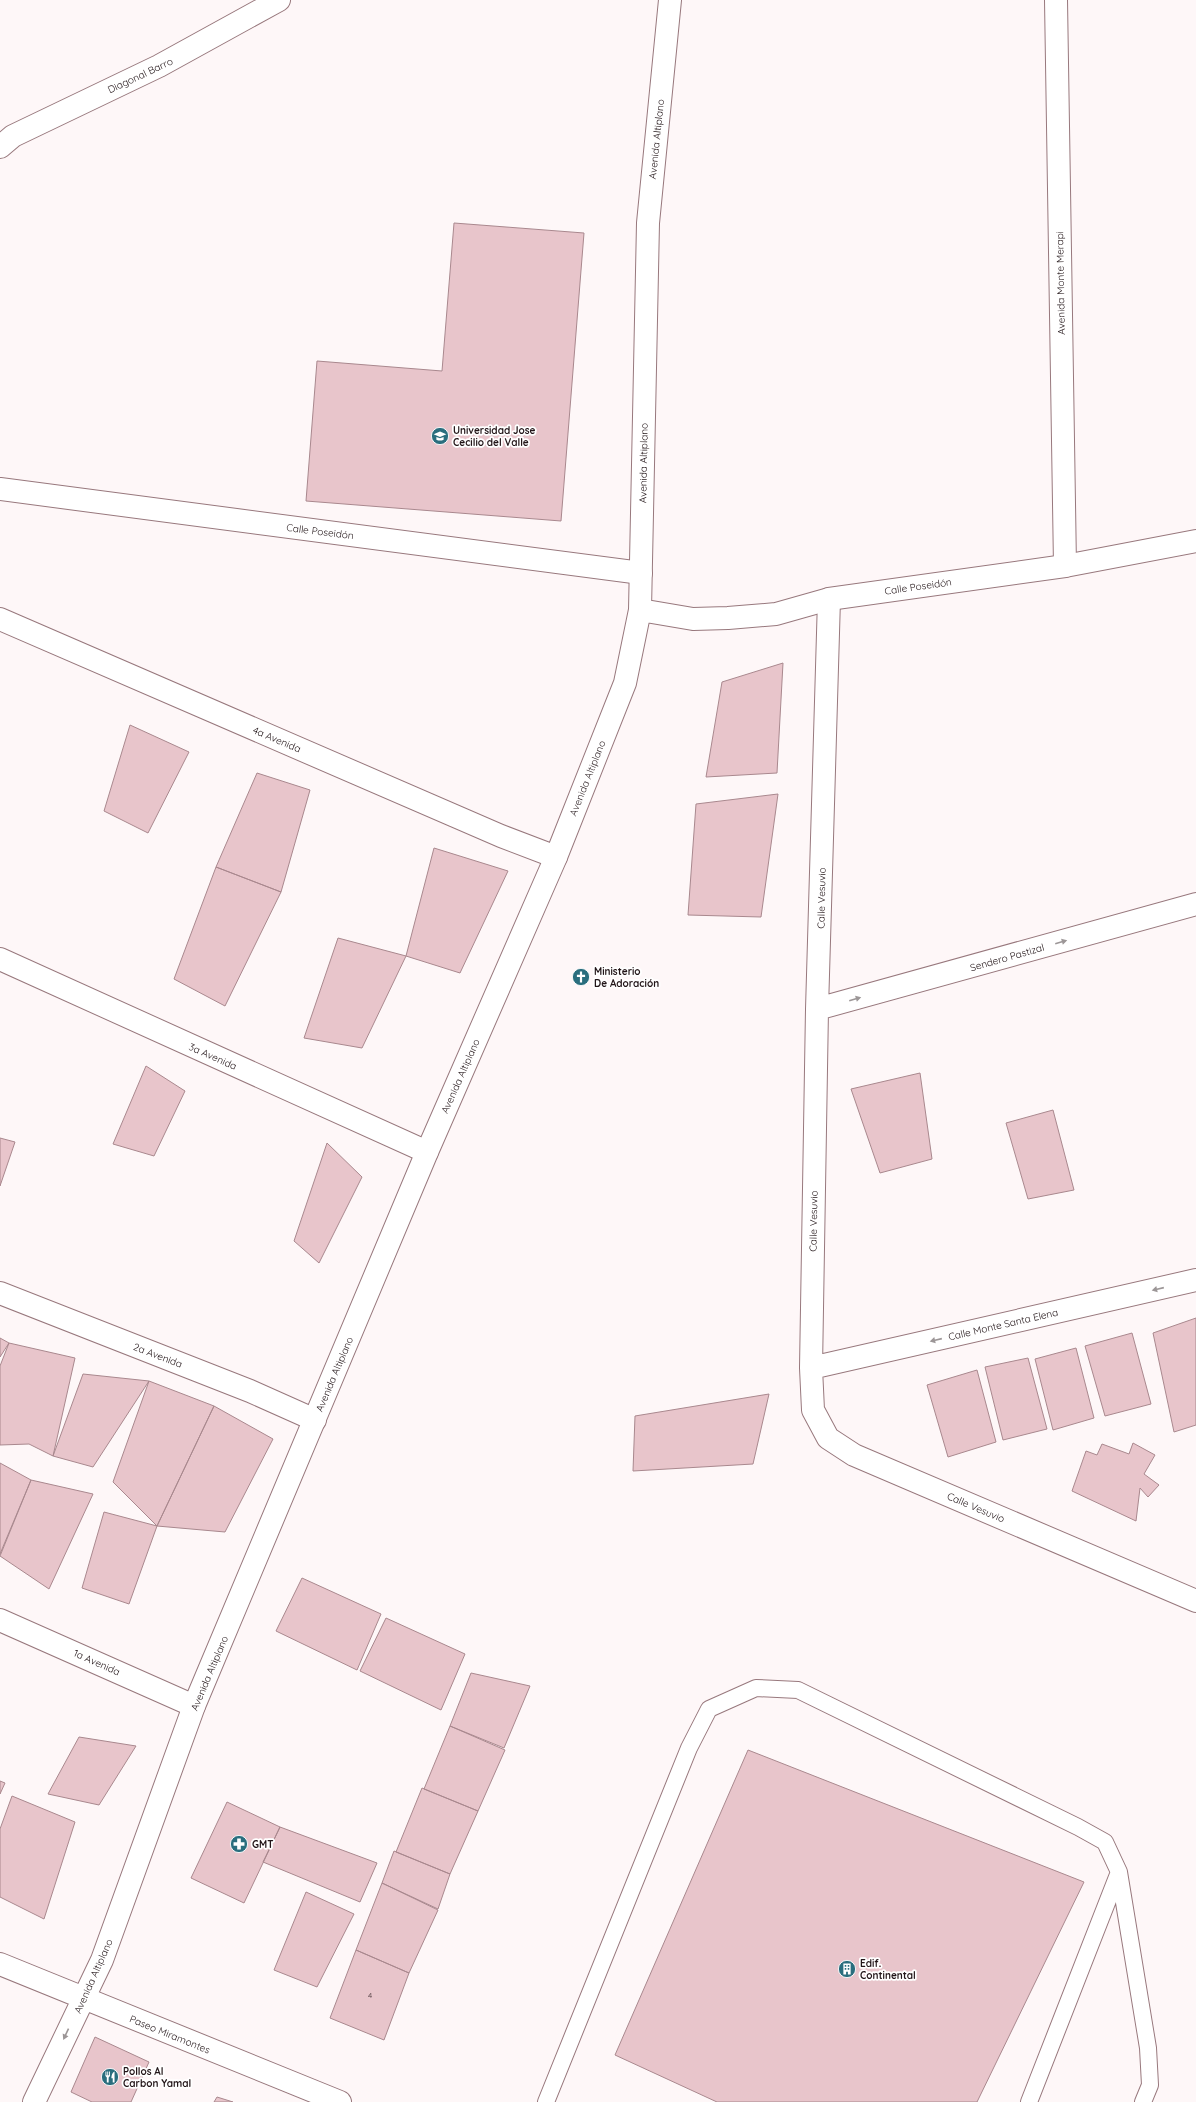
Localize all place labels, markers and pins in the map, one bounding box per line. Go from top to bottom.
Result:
place label: Universidad Jose Cecilio del Valle [453,424,536,449]
school or university icon: Universidad Jose Cecilio del Valle [430,426,450,446]
place label: Ministerio De Adoración [594,965,659,990]
church icon: Ministerio De Adoración [571,967,591,987]
pharmacy icon: GMT [229,1834,249,1854]
place label: GMT [252,1838,273,1851]
place label: Edif. Continental [860,1957,916,1982]
building icon: Edif. Continental [837,1959,857,1979]
place label: Pollos Al Carbon Yamal [123,2065,191,2090]
restaurant icon: Pollos Al Carbon Yamal [100,2067,120,2087]

